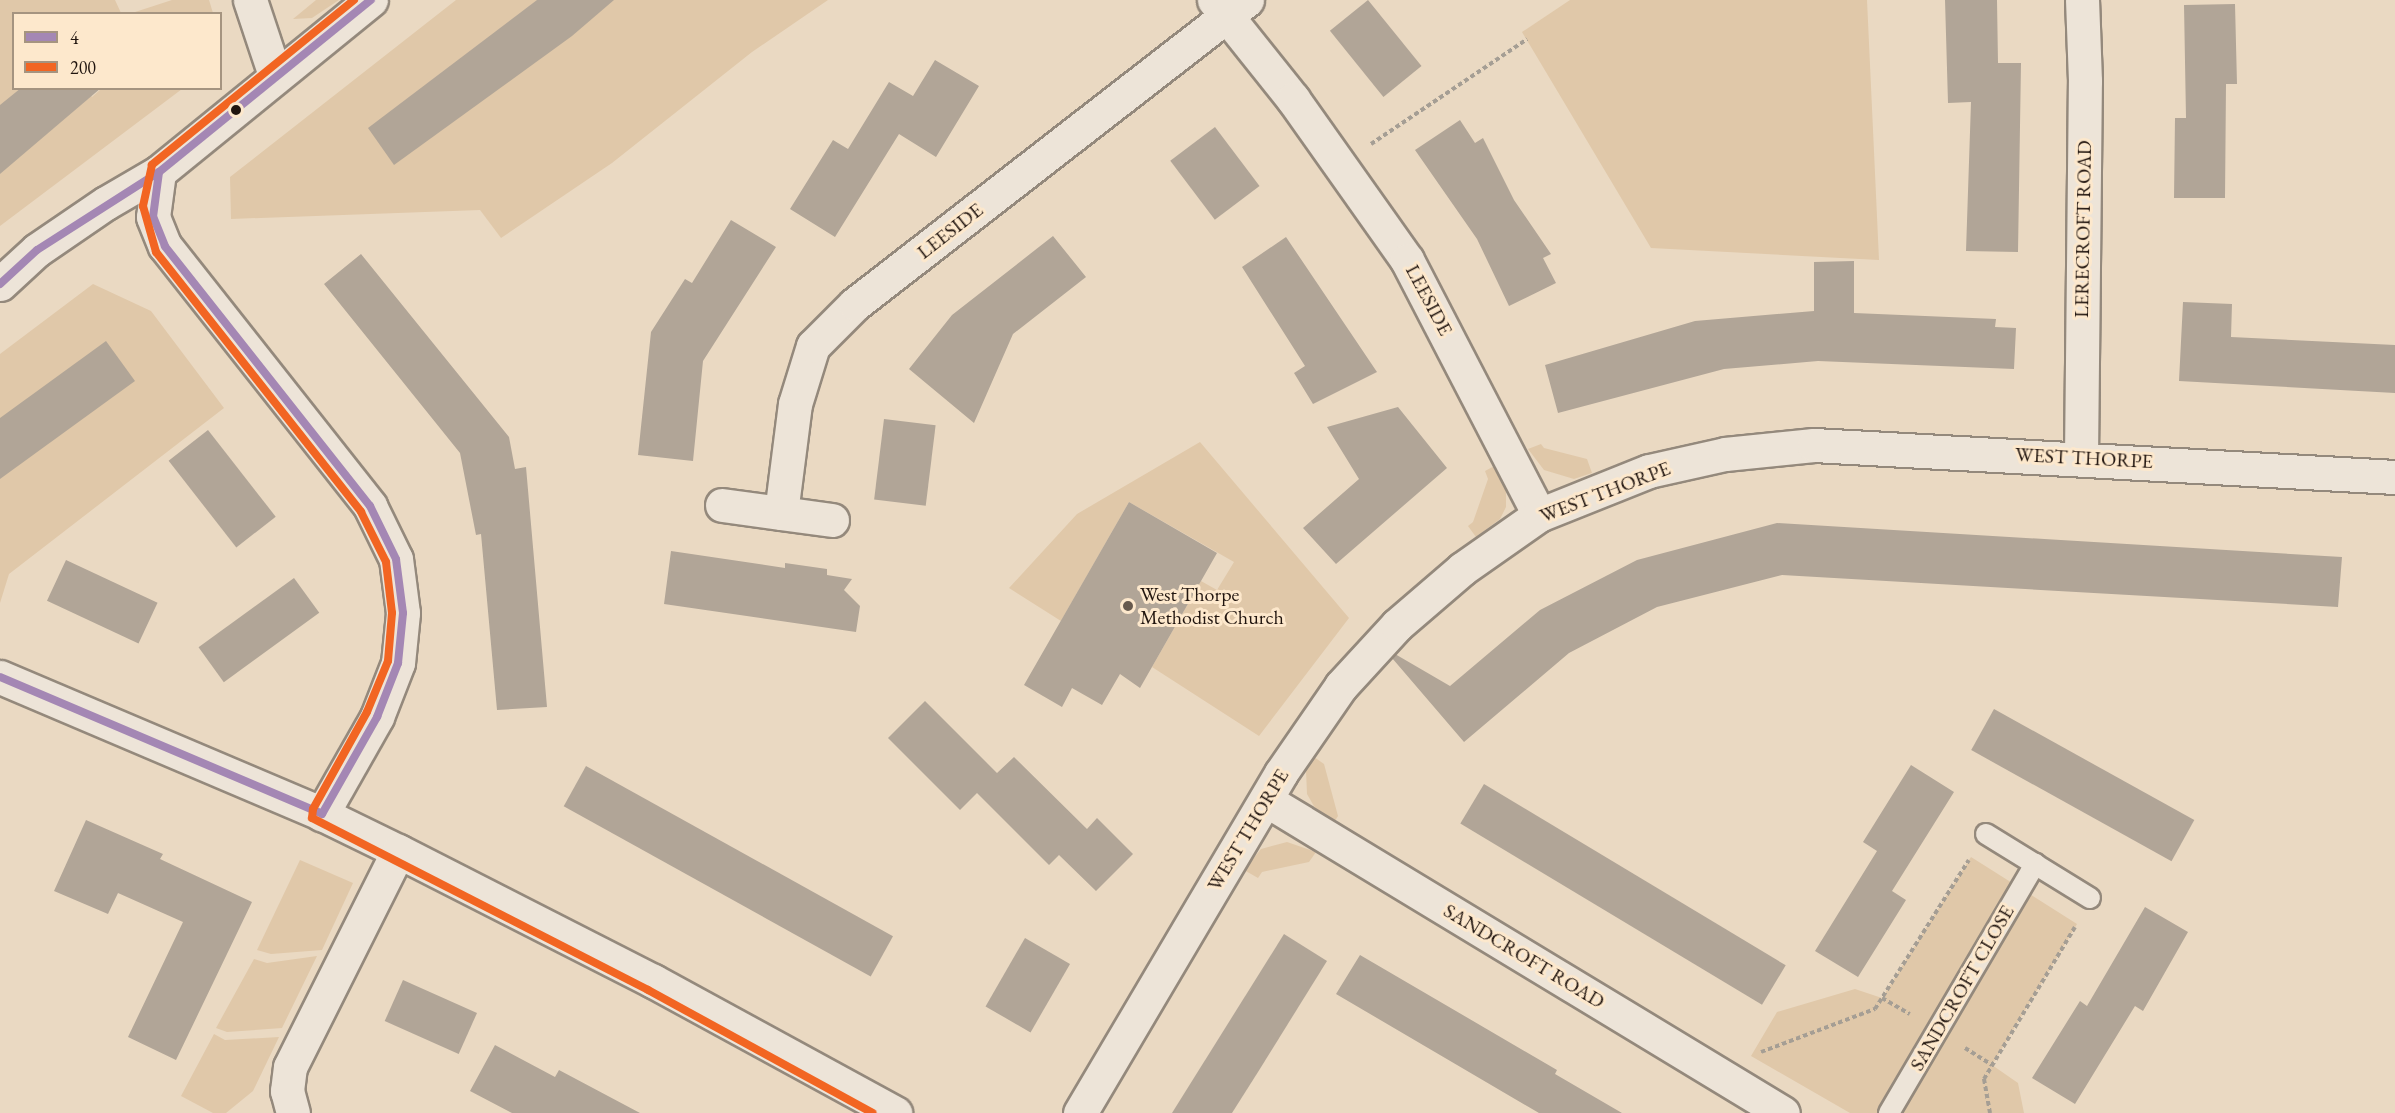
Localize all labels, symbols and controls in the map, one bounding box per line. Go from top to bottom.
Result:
legend [12,12,222,90]
text: 4 [70,26,79,49]
text: 200 [70,56,96,79]
unlabelled marker [230,104,242,116]
street label: LERECROFT ROAD [2069,140,2097,318]
street label: LEESIDE [912,198,988,264]
street label: LEESIDE [1400,261,1458,339]
street label: WEST THORPE [2015,442,2153,474]
street label: WEST THORPE [1536,456,1674,528]
place label: West Thorpe Methodist Church [1140,582,1284,629]
marker: West Thorpe Methodist Church [1121,599,1135,613]
street label: WEST THORPE [1202,765,1294,895]
street label: SANDCROFT ROAD [1439,899,1609,1013]
street label: SANDCROFT CLOSE [1905,901,2019,1075]

